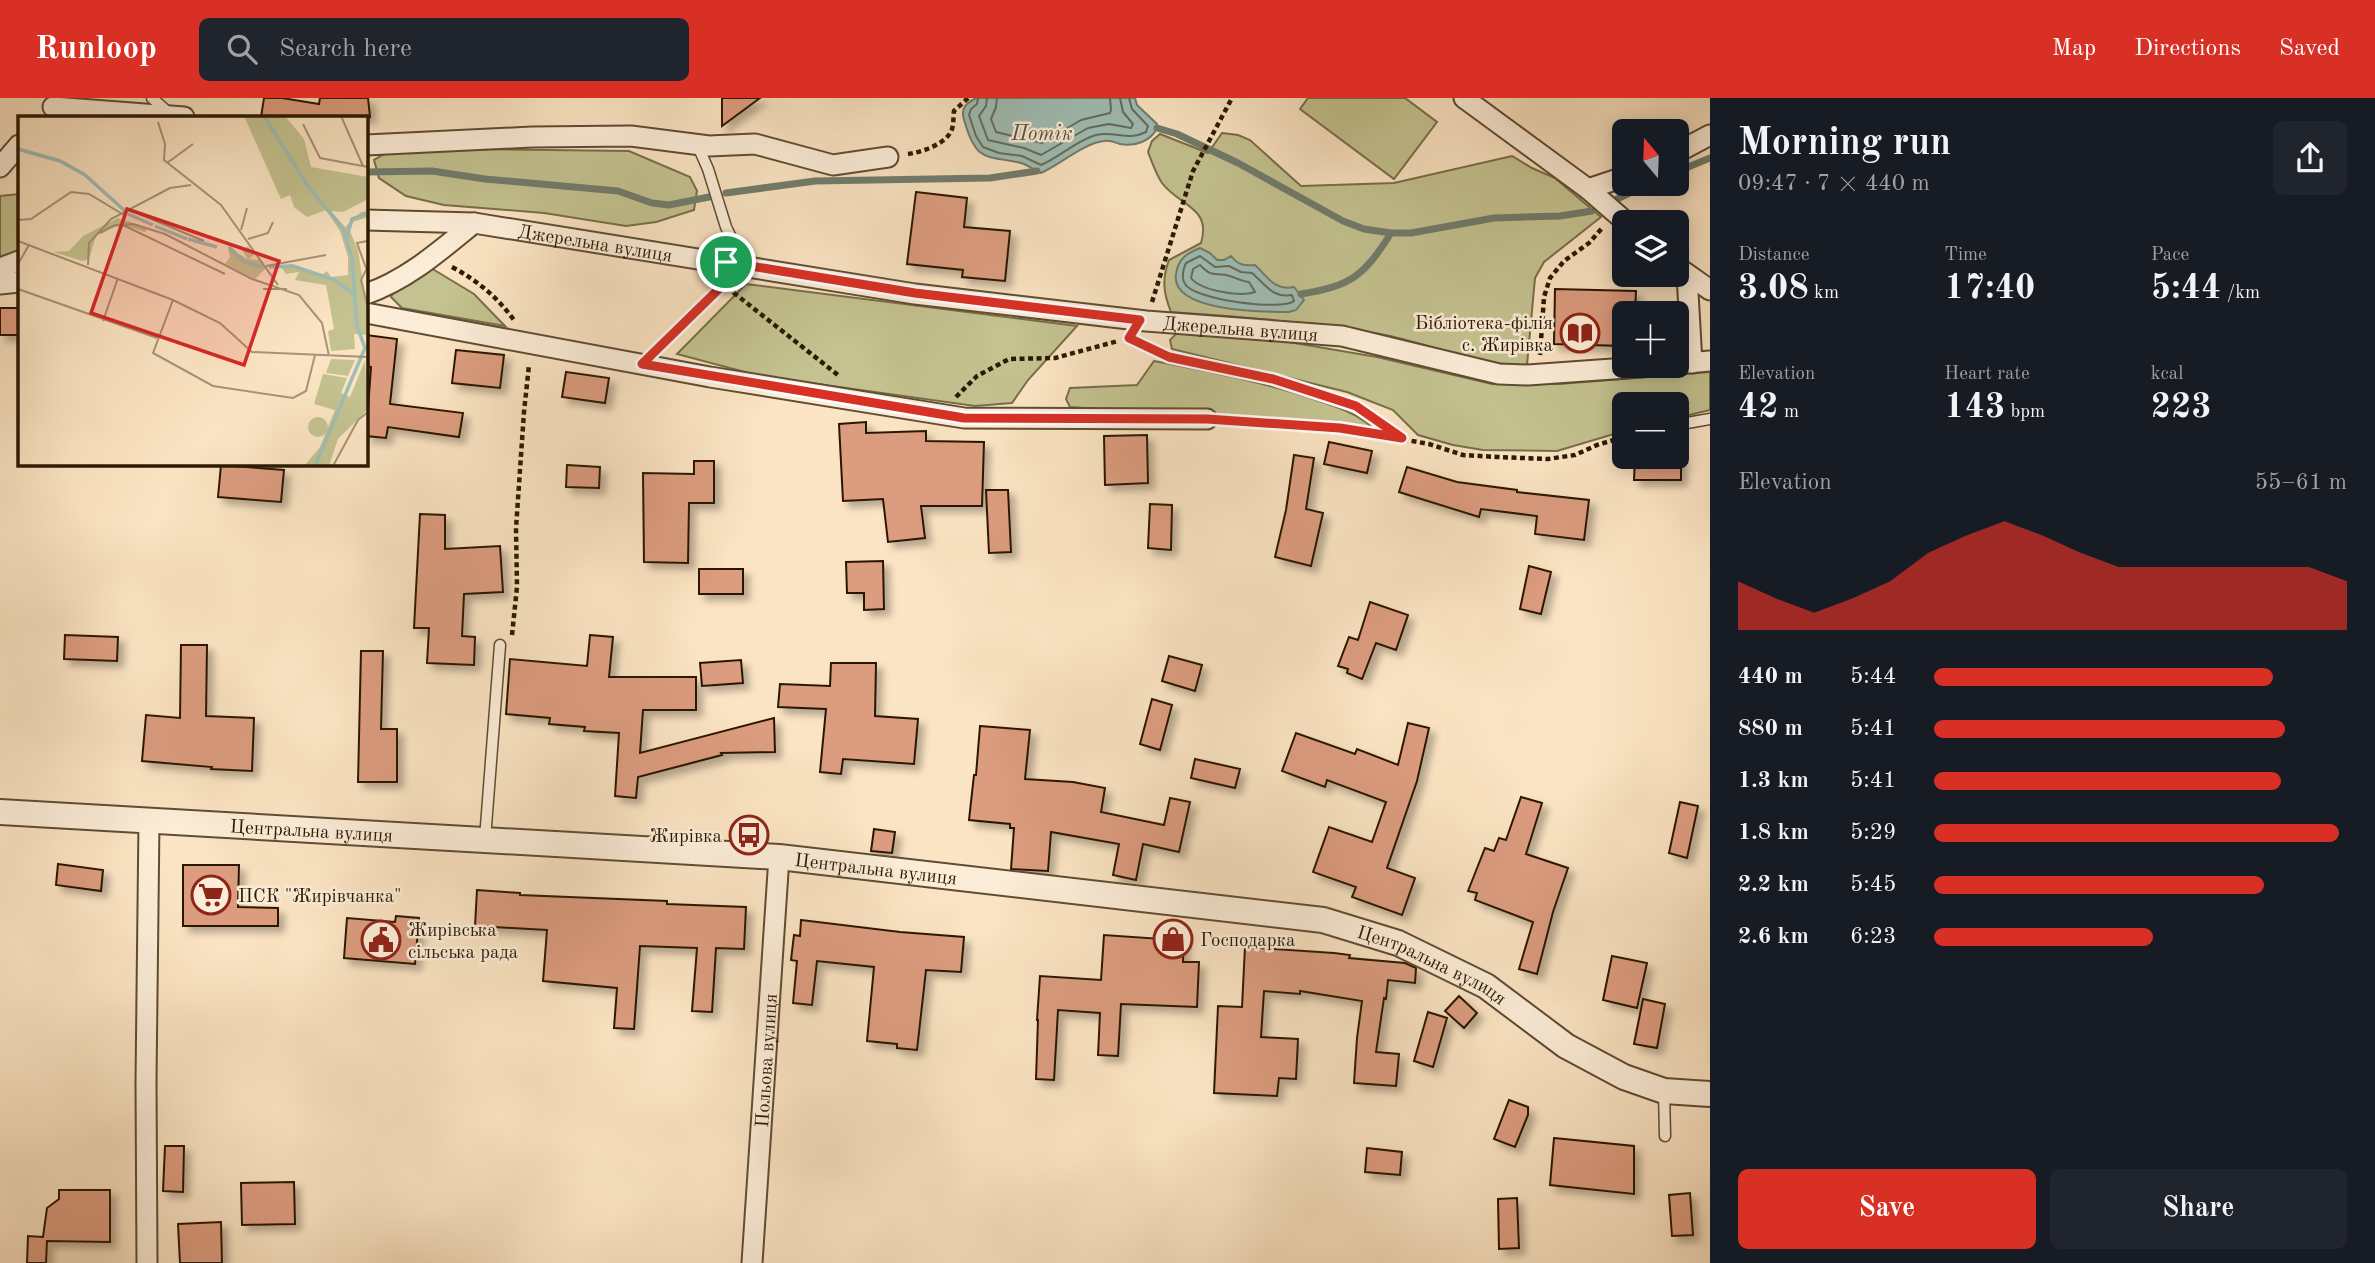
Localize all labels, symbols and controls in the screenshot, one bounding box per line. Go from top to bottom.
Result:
search box [199,18,689,81]
icon: search [223,30,261,68]
text: Runloop [35,33,157,66]
text: Search here [279,36,412,62]
text: Map [2052,37,2096,61]
text: Directions [2134,37,2241,61]
text: Saved [2279,37,2340,61]
inset map [18,116,368,466]
north arrow [1612,119,1689,196]
map controls [1612,119,1689,469]
button: share [2273,121,2347,195]
water label: Потік [1010,124,1073,145]
text: Morning run [1738,125,1951,163]
text: 09:47 · 7 × 440 m [1738,172,1930,195]
button: layers [1612,210,1689,287]
street label: Джерельна вулиця [517,223,674,267]
pin [696,232,756,292]
icon: arrive [707,243,745,281]
text: Distance [1738,246,1810,265]
text: Time [1944,246,1987,265]
text: Pace [2151,246,2189,265]
text: 3.08 [1738,271,1809,306]
text: 17:40 [1944,271,2035,306]
text: 5:44 [2151,271,2221,306]
text: km [1809,284,1839,303]
text: /km [2221,284,2260,303]
button: + [1612,301,1689,378]
library icon: Бібліотека-філія с. Жирівка [1559,312,1601,354]
street label: Джерельна вулиця [1162,315,1319,346]
place label: Бібліотека-філія с. Жирівка [1415,315,1554,356]
text: Elevation [1738,365,1815,384]
text: Heart rate [1944,365,2030,384]
text: kcal [2151,365,2183,384]
text: 42 [1738,390,1779,425]
text: 143 [1944,390,2005,425]
text: 223 [2151,390,2212,425]
button: − [1612,392,1689,469]
text: m [1779,403,1799,422]
text: bpm [2005,403,2045,422]
text: Elevation [1738,471,1832,494]
text: 55–61 m [2255,471,2347,494]
text: 440 m [1738,665,1803,688]
text: 5:44 [1850,665,1896,688]
text: 880 m [1738,717,1803,740]
text: 5:41 [1850,717,1896,740]
text: 1.3 km [1738,769,1809,792]
text: 5:41 [1850,769,1896,792]
bus stop icon: Жирівка [728,814,770,856]
street label: Центральна вулиця [229,818,394,847]
text: 1.8 km [1738,821,1809,844]
text: 5:29 [1850,821,1896,844]
place label: Жирівка [650,828,723,847]
street label: Центральна вулиця [793,852,958,890]
text: 2.2 km [1738,873,1809,896]
text: 5:45 [1850,873,1896,896]
supermarket icon: ПСК "Жирівчанка" [190,874,232,916]
place label: ПСК "Жирівчанка" [238,888,402,907]
shop icon: Господарка [1152,918,1194,960]
public building icon: Жирівська сільська рада [360,919,402,961]
place label: Жирівська сільська рада [408,922,519,963]
street label: Центральна вулиця [1354,924,1509,1010]
text: 2.6 km [1738,925,1809,948]
text: 6:23 [1850,925,1896,948]
place label: Господарка [1200,932,1296,951]
street label: Польова вулиця [754,993,782,1128]
button: Save [1738,1169,2036,1249]
button: Share [2050,1169,2347,1249]

